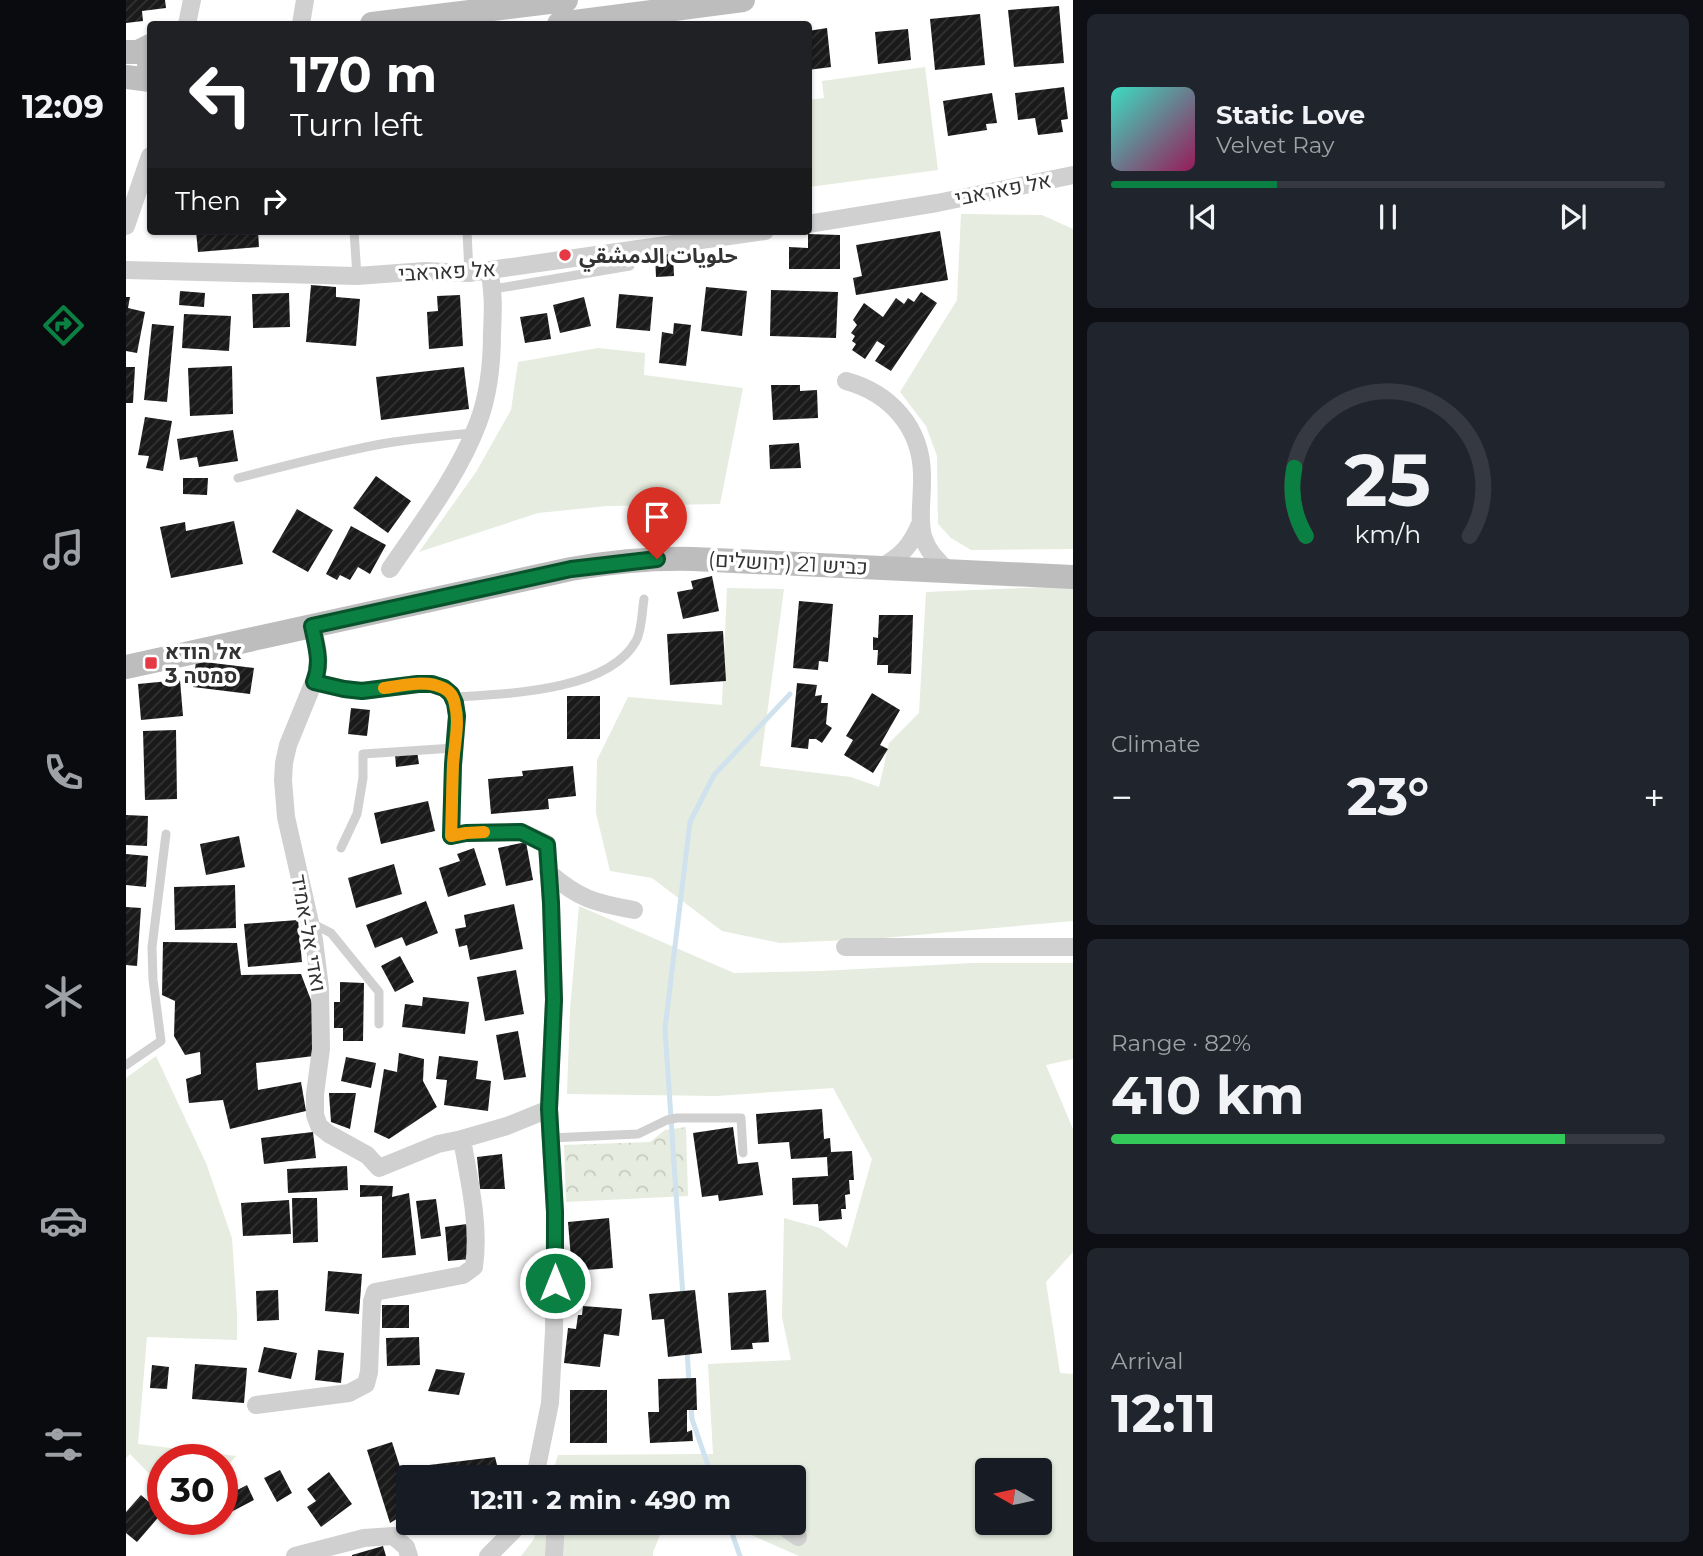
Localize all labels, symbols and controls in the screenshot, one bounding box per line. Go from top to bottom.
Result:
text: 170 m [290,45,437,104]
icon: left [175,49,266,140]
text: 12:09 [22,87,104,126]
text: Static Love [1216,99,1365,131]
text: Turn left [290,105,424,144]
text: Velvet Ray [1216,131,1334,159]
street label: אל פאראבי [953,167,1053,211]
icon: right [255,182,293,220]
text: Then [175,185,241,217]
icon: previous [1184,198,1222,236]
icon: pause [1369,198,1407,236]
icon: next [1554,198,1592,236]
place label: حلويات الدمشقي [579,243,738,272]
marker: حلويات الدمشقي [557,247,573,263]
street label: אל פאראבי [398,256,496,286]
icon: directions [39,301,88,350]
text: 25 [1345,436,1431,524]
pin [627,487,687,559]
icon: arrive [638,498,676,536]
text: km/h [1355,518,1421,548]
icon: music [39,525,88,574]
street label: כביש 21 (ירושלים) [708,546,868,580]
place label: אל הודא סמטה 3 [164,639,242,688]
marker: אל הודא סמטה 3 [143,655,159,671]
text: Climate [1111,730,1200,758]
icon: phone [39,748,88,797]
text: 23° [1347,765,1429,828]
text: − [1111,774,1133,821]
text: + [1643,774,1665,821]
street label: ואדי אל-אמיד [286,872,332,994]
icon: climate [39,972,88,1021]
text: Range · 82% [1111,1029,1251,1057]
text: 410 km [1111,1064,1304,1127]
icon: car [39,1196,88,1245]
position arrow [518,1246,592,1320]
text: Arrival [1111,1347,1184,1375]
text: 12:11 [1111,1382,1216,1445]
icon: filters [39,1420,88,1469]
speed limit sign: 30 [147,1444,238,1535]
north arrow [975,1458,1052,1535]
map controls [975,1458,1052,1535]
text: 12:11 · 2 min · 490 m [471,1484,731,1516]

